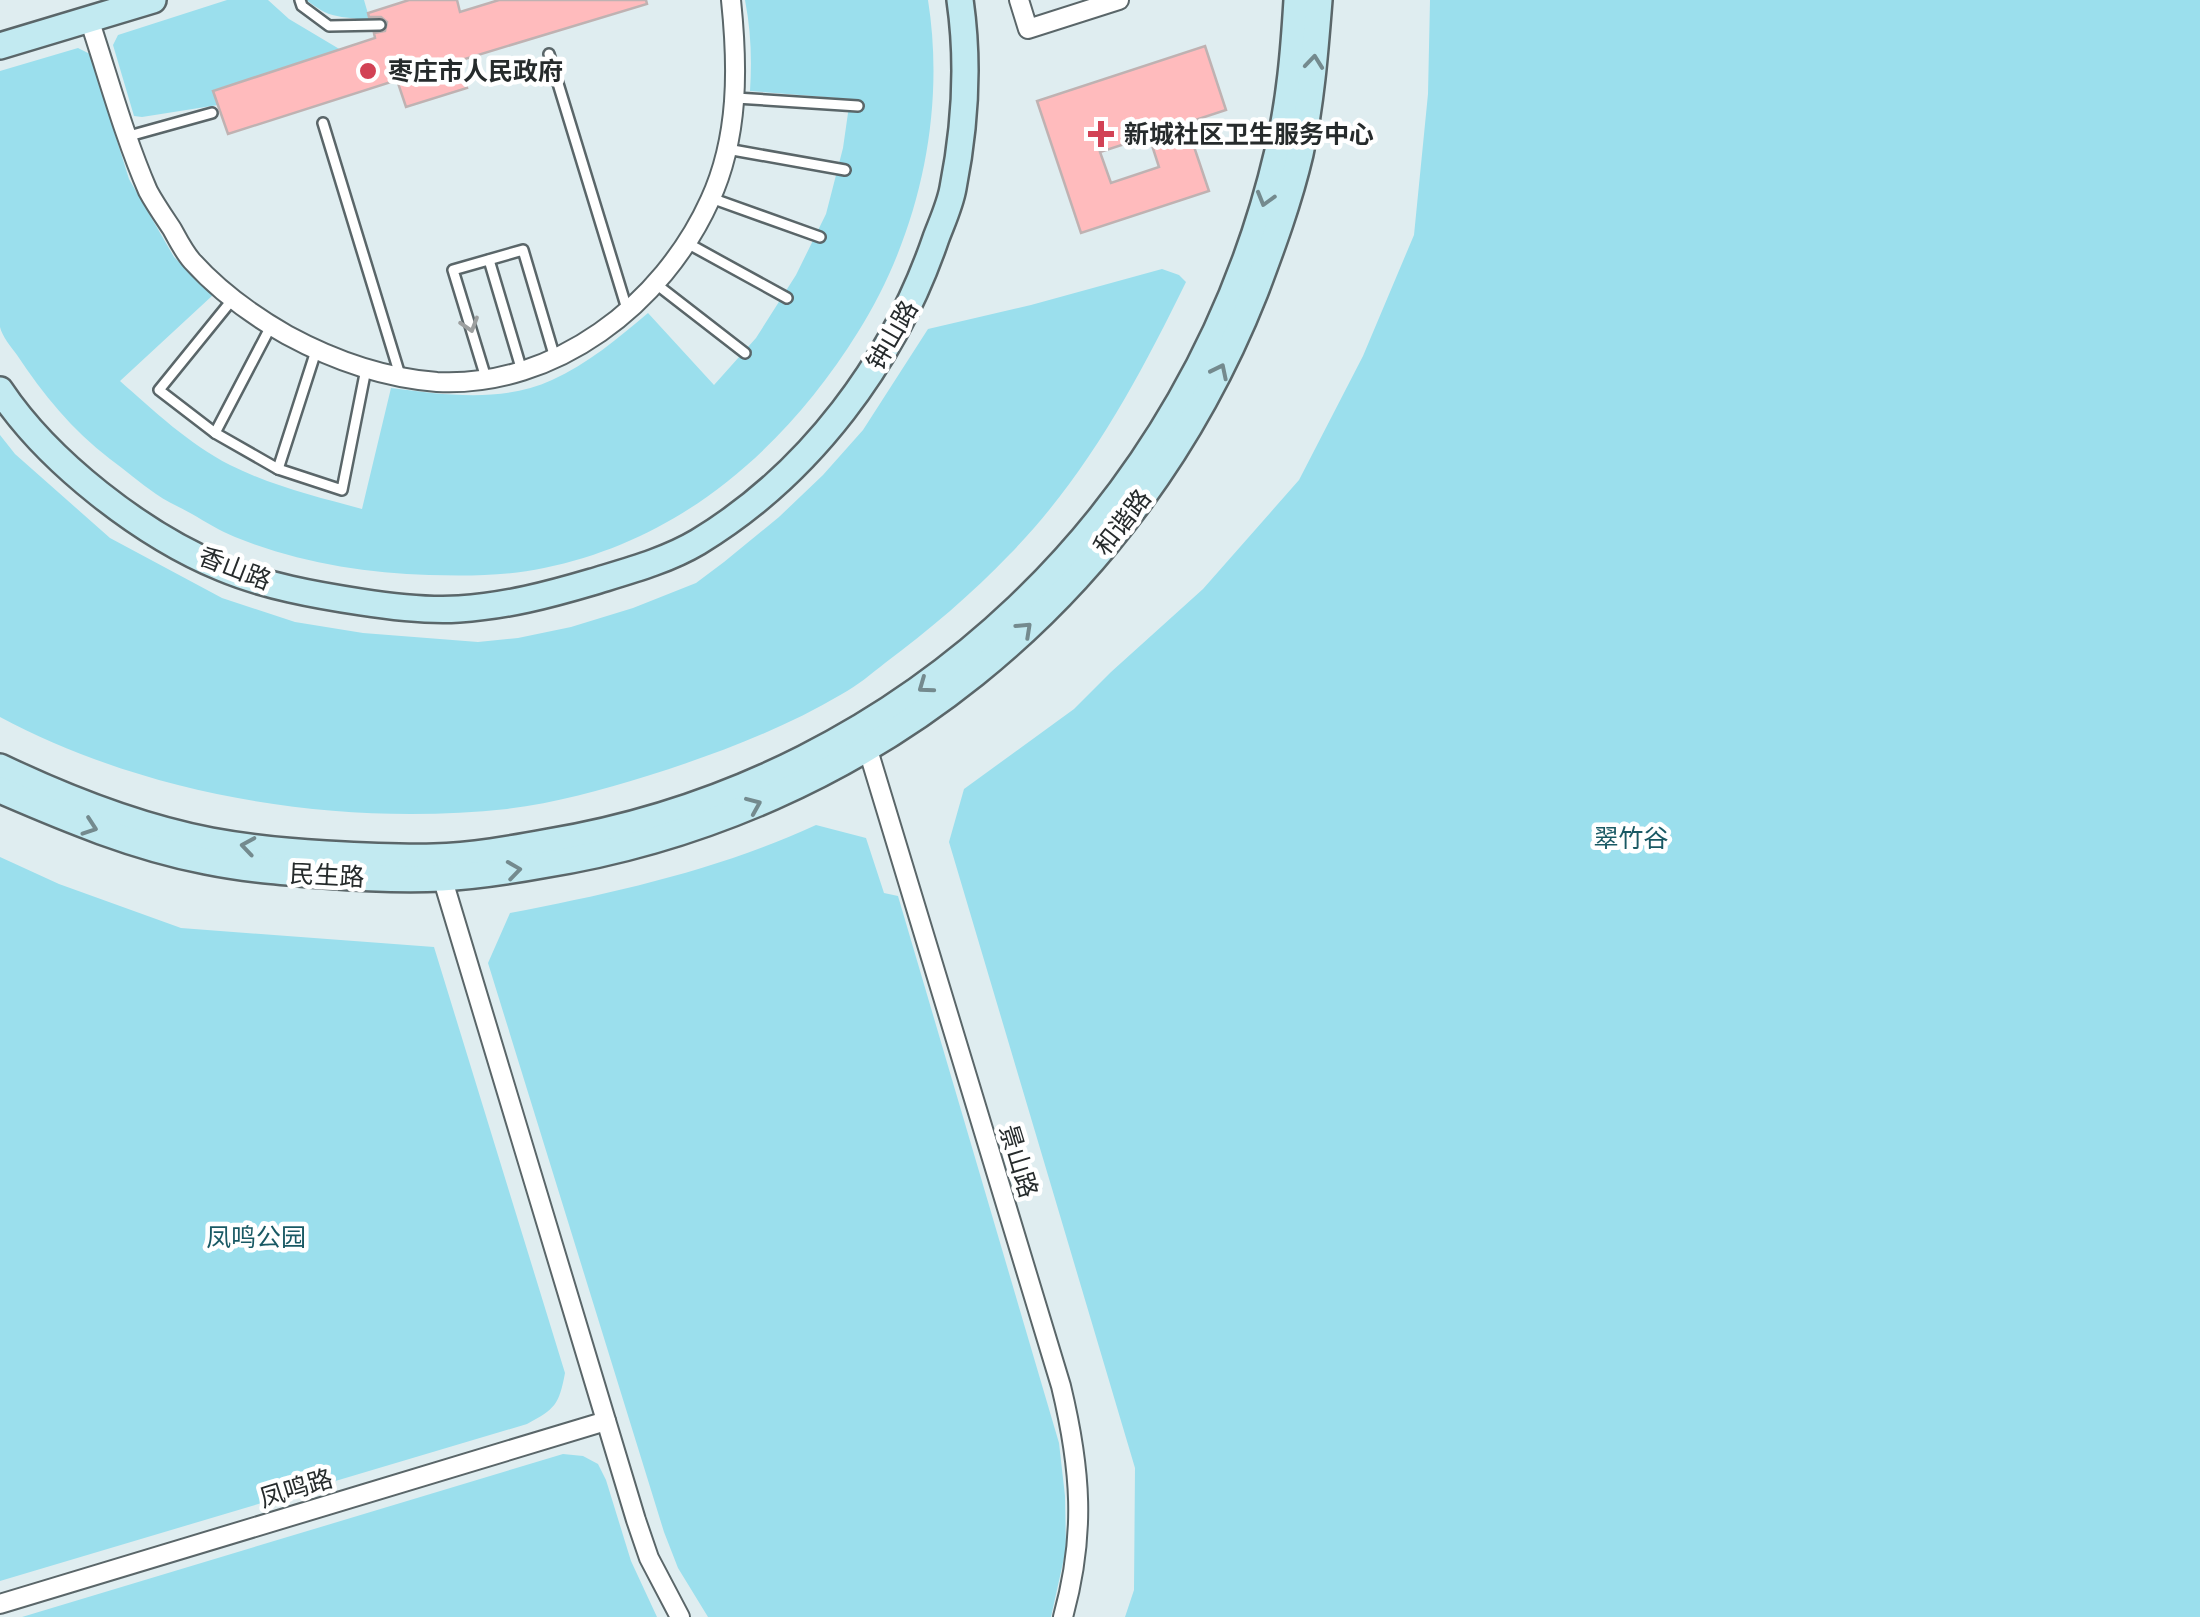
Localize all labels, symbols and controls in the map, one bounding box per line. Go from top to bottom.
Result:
one-way arrow [1303,53,1324,69]
place label: 枣庄市人民政府 [388,57,563,85]
marker: 枣庄市人民政府 [357,60,379,82]
place label: 新城社区卫生服务中心 [1124,120,1374,148]
marker: 新城社区卫生服务中心 [1088,121,1114,147]
one-way arrow [1256,190,1277,208]
street label: 钟山路 [861,296,923,374]
one-way arrow [458,316,479,333]
one-way arrow [1208,363,1228,381]
street label: 和谐路 [1088,484,1156,560]
street label: 香山路 [195,541,275,595]
one-way arrow [1014,623,1032,641]
one-way arrow [917,674,936,692]
one-way arrow [744,797,762,817]
one-way arrow [81,816,98,836]
park label: 翠竹谷 [1593,824,1669,852]
one-way arrow [240,837,257,858]
street label: 民生路 [289,859,365,891]
one-way arrow [505,860,522,881]
street label: 景山路 [995,1121,1043,1201]
park label: 凤鸣公园 [206,1223,306,1251]
street label: 凤鸣路 [256,1464,336,1512]

